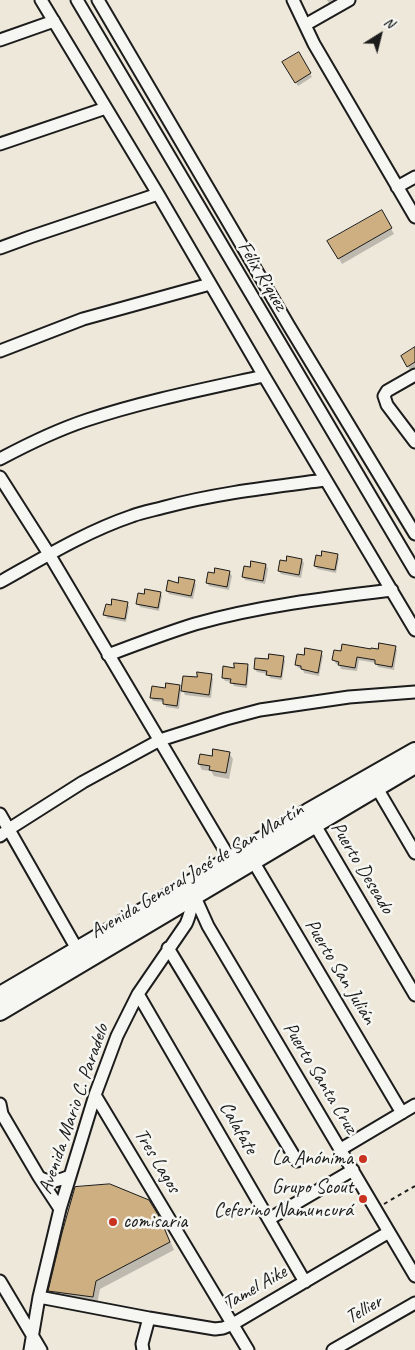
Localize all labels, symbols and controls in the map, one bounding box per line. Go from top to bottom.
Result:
north arrow [355,10,405,60]
text: N [381,13,398,32]
street label: Félix Riquez [232,237,292,315]
street label: Avenida General José de San Martín [86,798,308,944]
street label: Puerto Deseado [325,818,399,918]
street label: Puerto San Julián [299,915,381,1029]
street label: Puerto Santa Cruz [277,1018,363,1138]
street label: Avenida Mario C. Paradelo [34,1021,114,1197]
street label: Calafate [213,1097,263,1159]
street label: Tres Lagos [128,1124,186,1198]
place label: La Anónima [272,1147,353,1171]
marker: La Anónima [357,1153,369,1165]
place label: Grupo Scout Ceferino Namuncurá [214,1176,353,1223]
marker: Grupo Scout Ceferino Namuncurá [357,1193,369,1205]
place label: comisaria [123,1210,187,1234]
marker: comisaria [107,1216,119,1228]
street label: Tamel Aike [219,1260,291,1316]
street label: Tellier [341,1290,387,1330]

